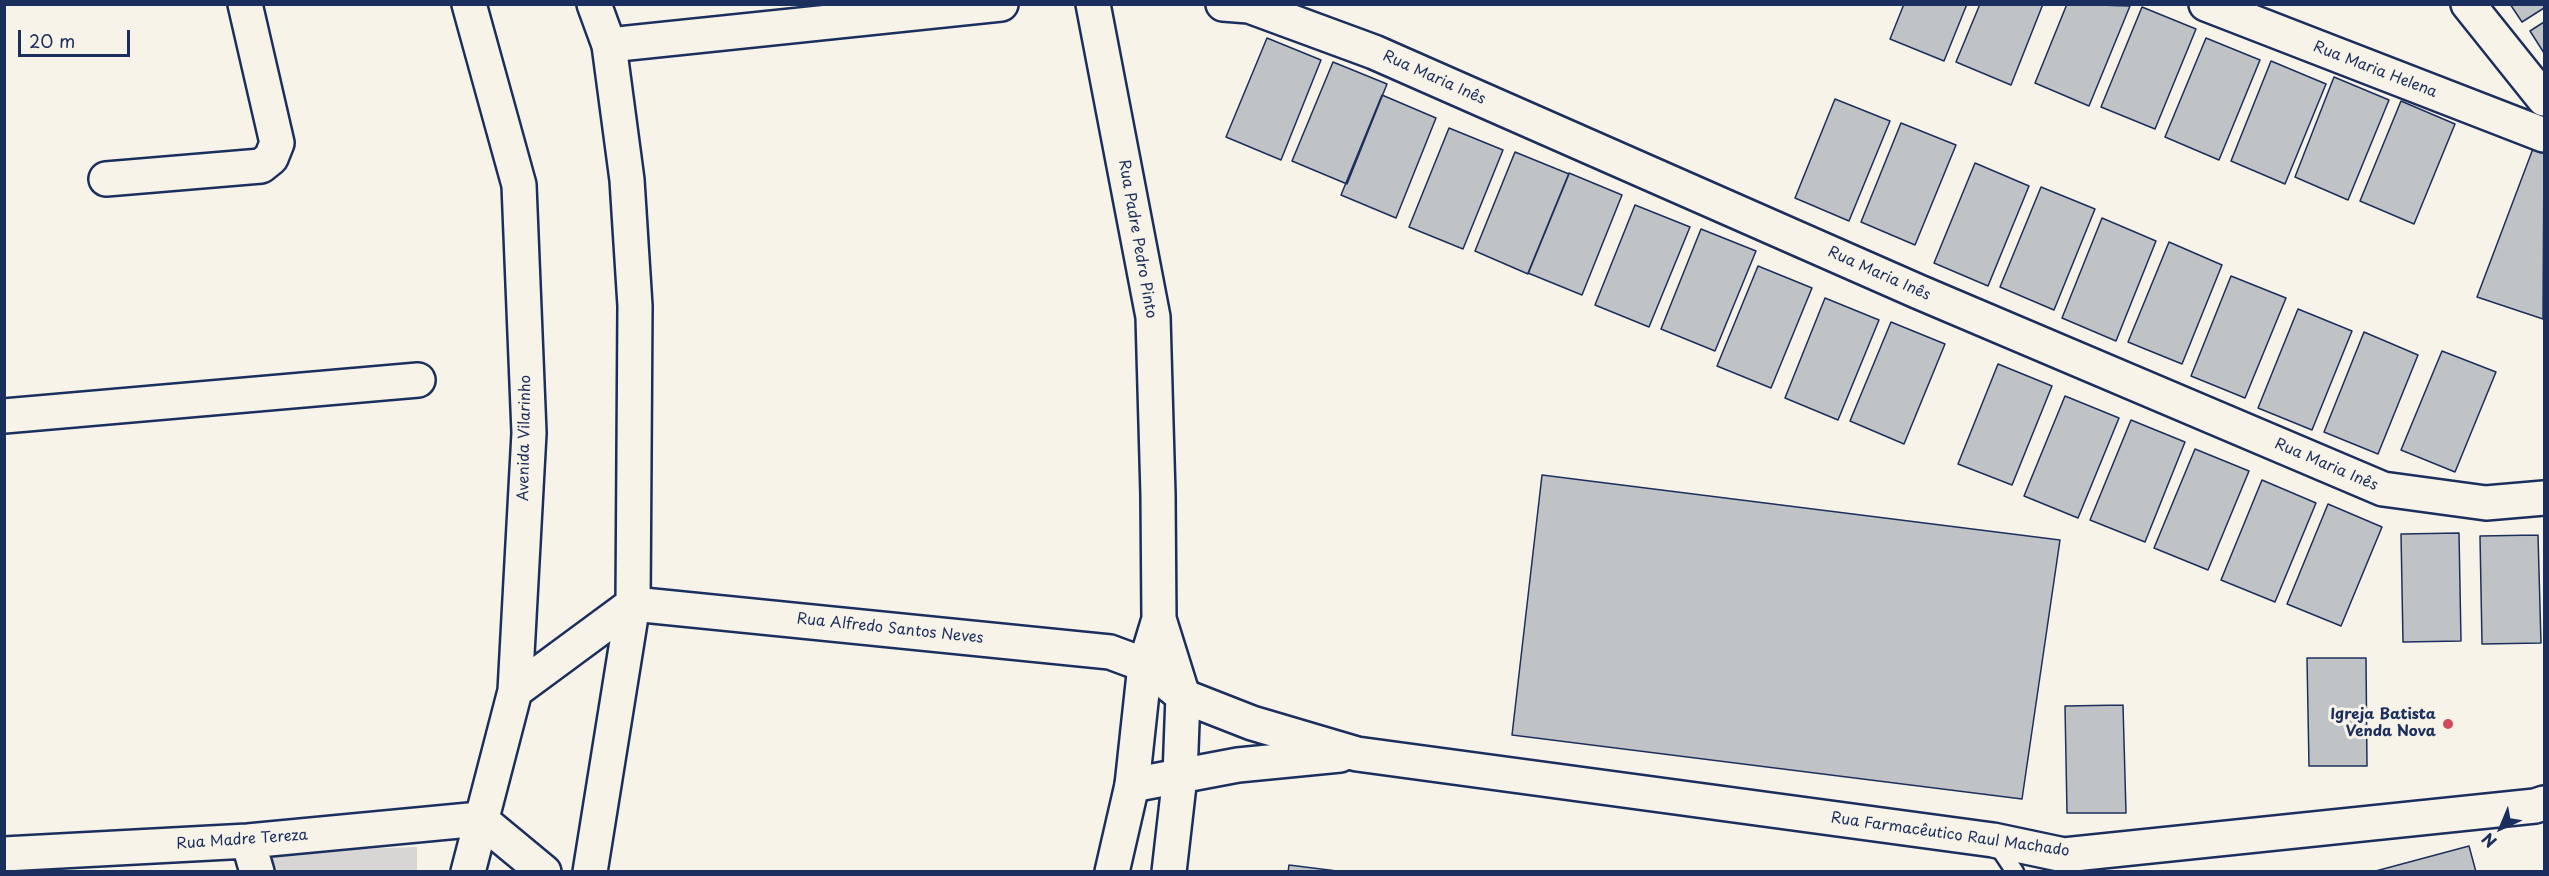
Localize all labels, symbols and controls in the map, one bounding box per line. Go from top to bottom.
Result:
scale bar [21,18,134,56]
text: 20 m [29,27,75,54]
street label: Rua Maria Helena [2311,38,2439,102]
street label: Rua Maria Inês [1380,47,1488,109]
street label: Rua Padre Pedro Pinto [1114,158,1160,320]
street label: Rua Maria Inês [1825,243,1933,305]
street label: Avenida Vilarinho [515,375,535,501]
street label: Rua Maria Inês [2272,435,2380,495]
street label: Rua Alfredo Santos Neves [796,610,984,648]
place label: Igreja Batista Venda Nova [2330,706,2436,741]
marker: Igreja Batista Venda Nova [2441,717,2455,731]
north arrow [2471,798,2531,858]
street label: Rua Farmacêutico Raul Machado [1830,809,2070,861]
street label: Rua Madre Tereza [176,826,308,854]
text: N [2476,828,2501,854]

